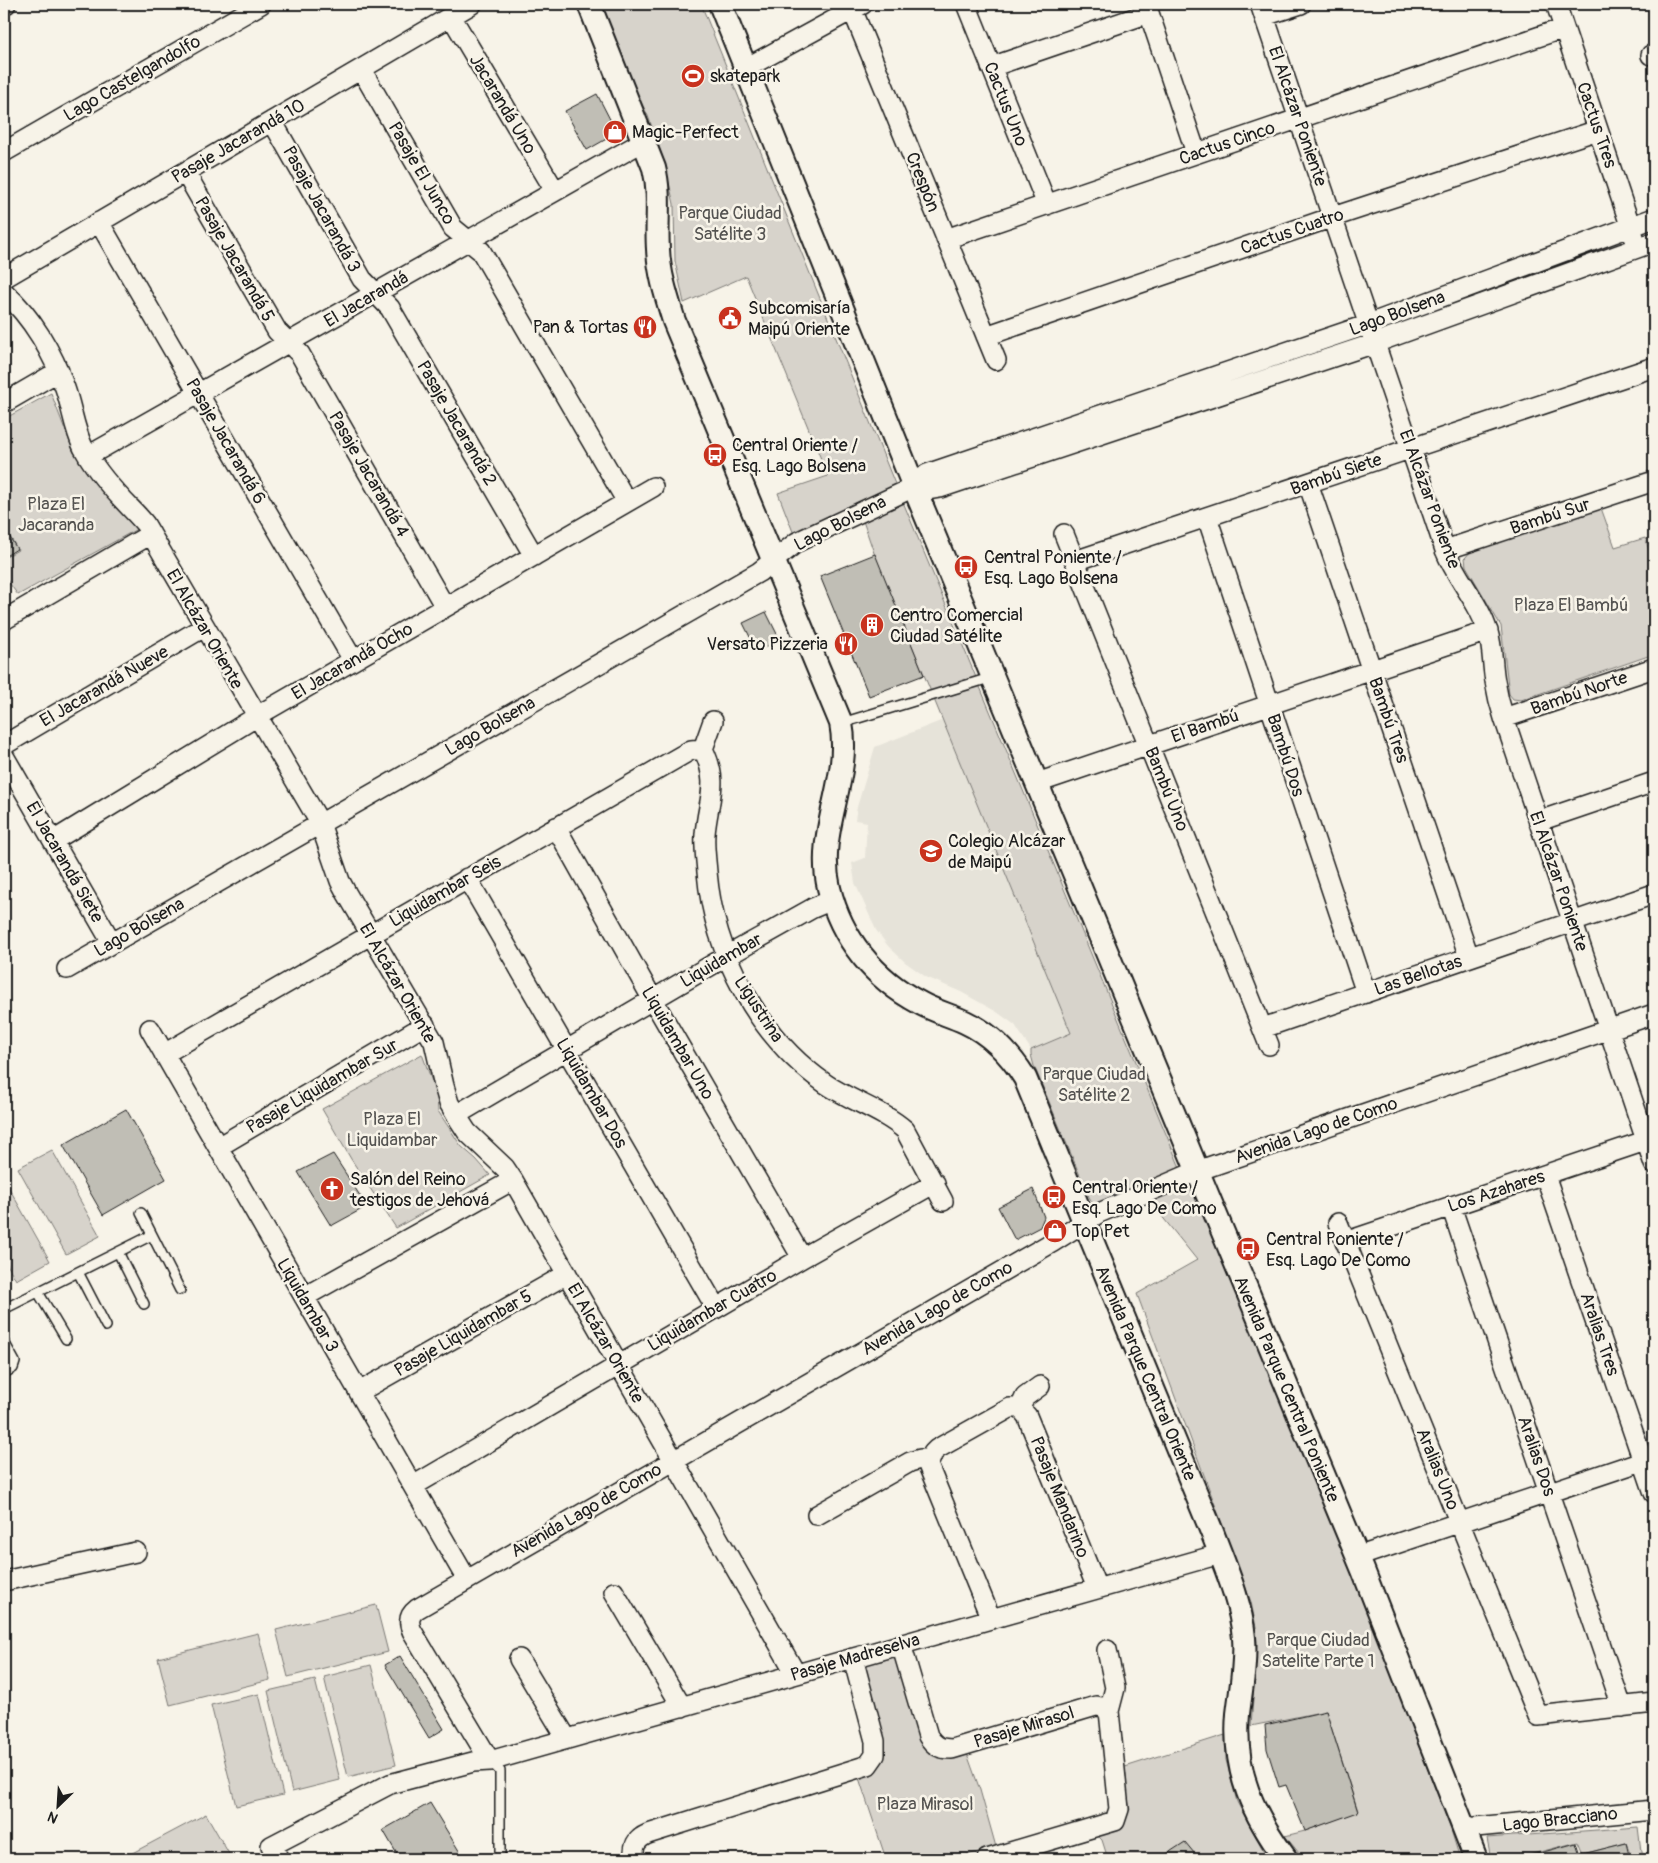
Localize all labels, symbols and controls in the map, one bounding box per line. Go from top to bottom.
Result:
street label: Lago Castelgandolfo [60,30,205,127]
street label: El Alcázar Poniente [1263,43,1332,189]
street label: Jacarandá Uno [464,50,541,159]
street label: Cactus Uno [978,59,1033,150]
sports icon: skatepark [680,63,706,89]
place label: skatepark [710,65,781,88]
street label: Cactus Tres [1571,79,1622,171]
street label: Pasaje Jacarandá 10 [167,94,309,189]
street label: Cactus Cinco [1176,116,1278,171]
street label: Pasaje El Junco [383,118,460,229]
shop icon: Magic-Perfect [602,119,628,145]
place label: Magic-Perfect [632,121,740,144]
street label: Pasaje Jacarandá 3 [277,142,366,277]
street label: Crespón [900,149,945,216]
street label: Pasaje Jacarandá 5 [189,193,280,326]
park label: Parque Ciudad Satélite 3 [678,202,782,246]
street label: Cactus Cuatro [1237,203,1347,260]
street label: El Jacarandá [320,266,413,333]
street label: Lago Bolsena [1346,285,1448,341]
place label: Subcomisaría Maipú Oriente [748,297,850,341]
public building icon: Subcomisaría Maipú Oriente [717,305,743,331]
restaurant icon: Pan & Tortas [632,314,658,340]
place label: Pan & Tortas [533,316,628,339]
street label: Pasaje Jacarandá 2 [411,356,502,490]
street label: Pasaje Jacarandá 6 [180,374,271,508]
street label: Pasaje Jacarandá 4 [323,407,414,542]
street label: El Alcázar Poniente [1394,426,1465,572]
place label: Central Oriente / Esq. Lago Bolsena [732,434,866,478]
bus stop icon: Central Oriente / Esq. Lago Bolsena [702,442,728,468]
street label: Bambú Siete [1287,448,1385,501]
street label: Lago Bolsena [790,490,890,556]
park label: Plaza El Jacaranda [18,493,94,537]
street label: Bambú Sur [1507,493,1594,540]
place label: Central Poniente / Esq. Lago Bolsena [984,546,1122,590]
bus stop icon: Central Poniente / Esq. Lago Bolsena [953,554,979,580]
street label: El Alcázar Oriente [161,565,248,694]
park label: Plaza El Bambú [1514,594,1628,617]
place label: Centro Comercial Ciudad Satélite [890,604,1023,648]
building icon: Centro Comercial Ciudad Satélite [859,612,885,638]
street label: El Jacarandá Ocho [287,617,417,705]
restaurant icon: Versato Pizzeria [833,631,859,657]
place label: Versato Pizzeria [706,633,828,656]
street label: El Jacarandá Nueve [36,640,173,733]
street label: Bambú Norte [1528,666,1631,721]
street label: Bambú Tres [1363,674,1414,766]
street label: Lago Bolsena [441,691,539,761]
street label: El Bambú [1168,704,1242,749]
street label: Bambú Dos [1261,711,1310,799]
street label: Bambú Uno [1139,744,1194,835]
street label: El Jacarandá Siete [21,797,109,927]
street label: El Alcázar Poniente [1524,808,1593,954]
place label: Colegio Alcázar de Maipú [948,830,1066,874]
school or university icon: Colegio Alcázar de Maipú [918,838,944,864]
street label: Liquidambar Seis [385,850,505,933]
street label: Lago Bolsena [90,892,188,962]
street label: El Alcázar Oriente [354,919,441,1048]
street label: Liquidambar [676,927,767,993]
street label: Las Bellotas [1371,950,1465,1001]
street label: Ligustrina [729,972,789,1047]
street label: Liquidambar Uno [636,983,719,1104]
street label: Pasaje Liquidambar Sur [242,1033,403,1139]
street label: Liquidambar Dos [551,1034,632,1153]
park label: Parque Ciudad Satélite 2 [1042,1063,1146,1107]
street label: Avenida Lago de Como [1232,1092,1401,1169]
park label: Plaza El Liquidambar [347,1108,438,1152]
street label: Los Azahares [1445,1165,1548,1218]
place label: Salón del Reino testigos de Jehová [349,1168,489,1212]
church icon: Salón del Reino testigos de Jehová [319,1176,345,1202]
place label: Central Oriente / Esq. Lago De Como [1072,1176,1217,1220]
bus stop icon: Central Oriente / Esq. Lago De Como [1041,1184,1067,1210]
shop icon: Top Pet [1042,1218,1068,1244]
place label: Top Pet [1072,1220,1130,1243]
place label: Central Poniente / Esq. Lago De Como [1266,1228,1411,1272]
bus stop icon: Central Poniente / Esq. Lago De Como [1235,1236,1261,1262]
street label: Liquidambar 3 [271,1254,344,1356]
street label: Avenida Lago de Como [858,1256,1017,1361]
street label: Avenida Parque Central Oriente [1090,1262,1201,1484]
street label: Liquidambar Cuatro [643,1264,781,1357]
street label: Avenida Parque Central Poniente [1228,1273,1345,1506]
street label: El Alcázar Oriente [562,1279,649,1408]
street label: Pasaje Liquidambar 5 [390,1285,536,1382]
street label: Aralias Tres [1575,1289,1625,1379]
street label: Aralias Dos [1512,1413,1561,1499]
street label: Aralias Uno [1411,1425,1465,1514]
street label: Pasaje Mandarino [1025,1433,1094,1561]
street label: Avenida Lago de Como [507,1458,666,1563]
street label: Pasaje Madreselva [788,1628,923,1687]
park label: Parque Ciudad Satelite Parte 1 [1261,1629,1375,1673]
street label: Pasaje Mirasol [971,1701,1077,1754]
north arrow [32,1780,82,1830]
park label: Plaza Mirasol [876,1793,974,1816]
street label: Lago Bracciano [1501,1802,1619,1837]
text: N [45,1808,61,1827]

